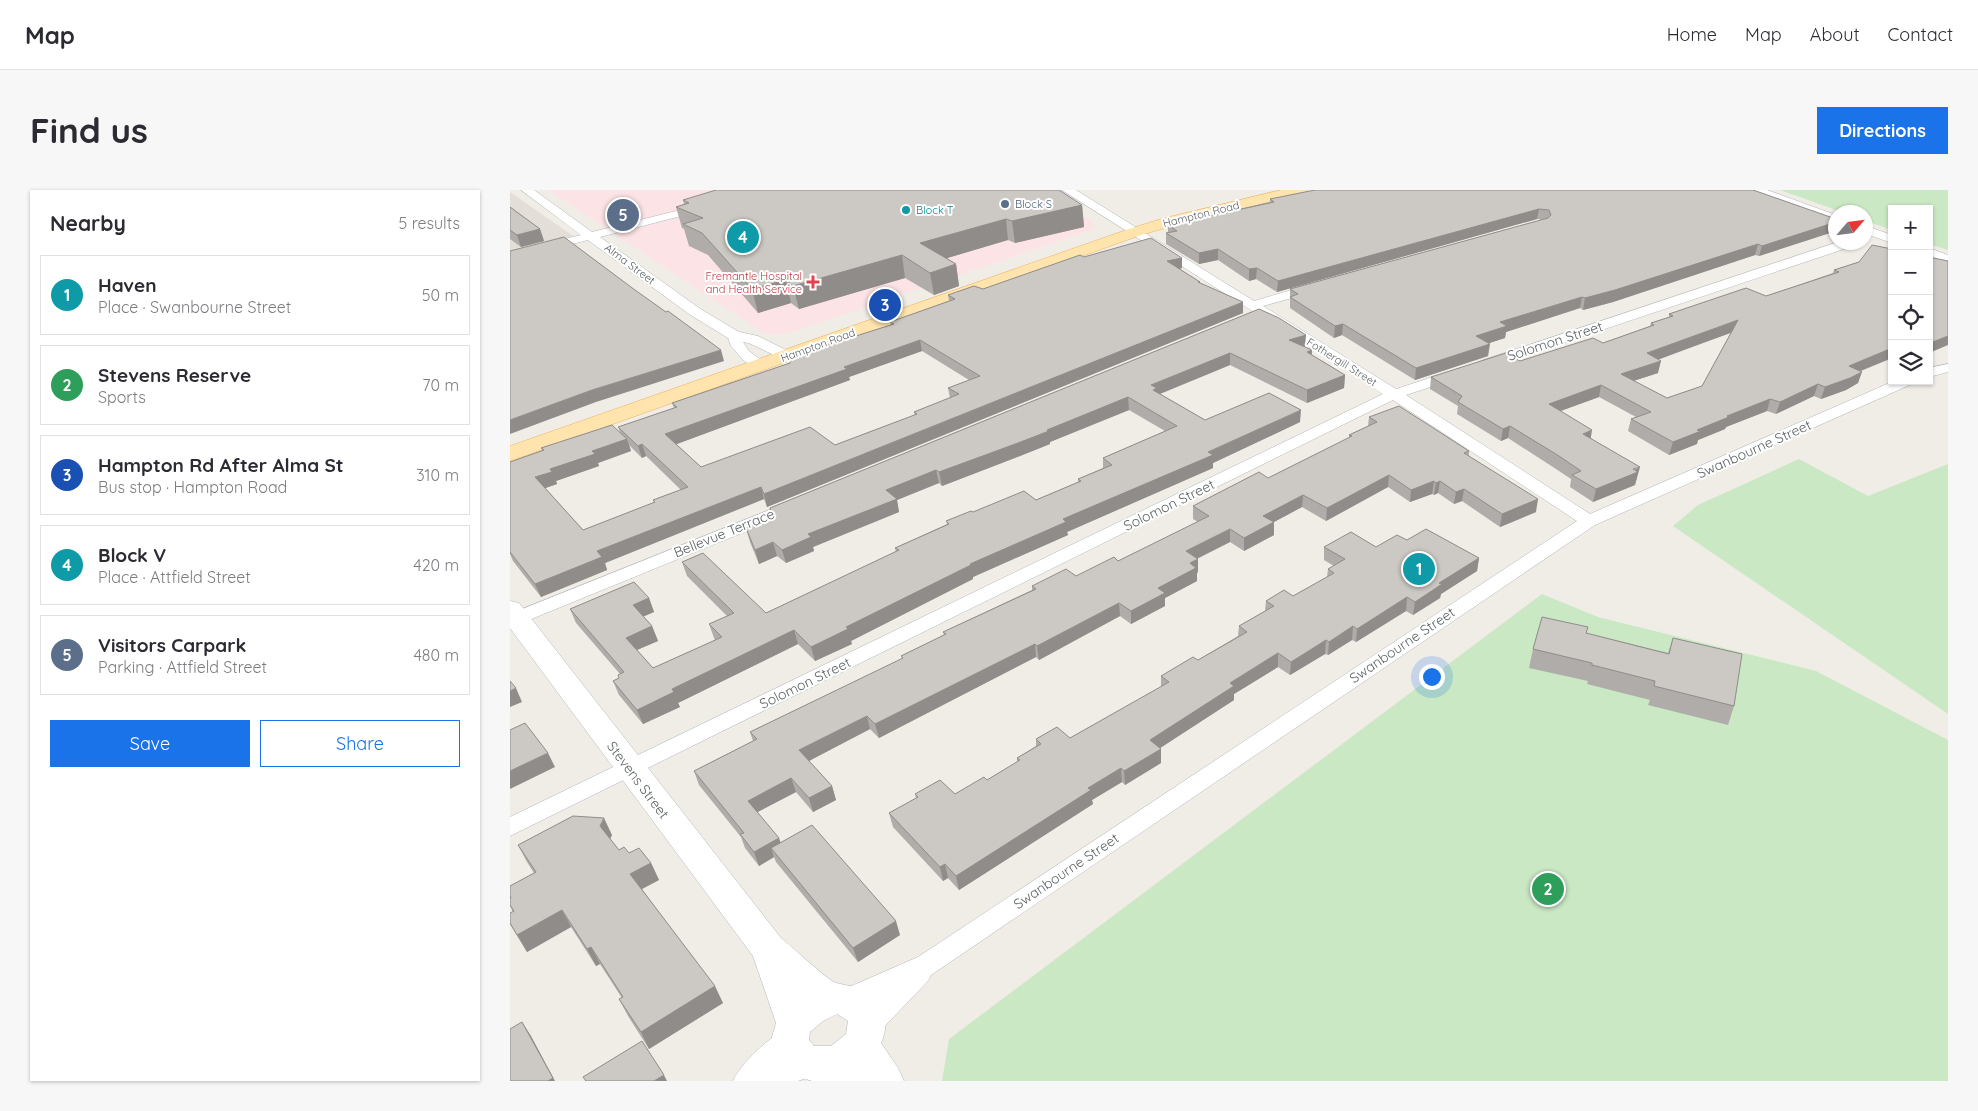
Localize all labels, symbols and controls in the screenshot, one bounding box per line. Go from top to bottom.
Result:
text: Map [25,20,75,50]
text: Home [1667,23,1717,46]
text: Map [1745,23,1782,46]
text: About [1810,23,1860,46]
text: Contact [1888,23,1953,46]
button: Directions [1817,107,1948,154]
text: Find us [30,108,148,152]
pin: 5 [607,196,639,234]
place label: Block S [1015,197,1052,211]
marker: Block S [999,198,1011,210]
street label: Hampton Road [1161,198,1241,230]
place label: Block T [916,203,954,217]
marker: Block T [900,204,912,216]
north arrow [1828,205,1873,250]
map controls [1888,205,1933,385]
button: + [1888,205,1933,250]
text: Nearby [50,210,126,236]
text: 5 results [399,213,460,233]
pin: 4 [727,218,759,256]
street label: Alma Street [602,241,658,288]
button: − [1888,250,1933,295]
place label: Fremantle Hospital and Health Service [706,269,802,296]
text: Haven [98,273,156,297]
marker: Fremantle Hospital and Health Service [806,275,820,289]
text: 1 [64,285,70,305]
text: 50 m [422,285,459,305]
pin: 3 [869,286,901,324]
button: locate [1888,295,1933,340]
text: Place · Swanbourne Street [98,297,291,317]
street label: Solomon Street [1505,317,1605,365]
street label: Hampton Road [779,325,857,365]
street label: Fothergill Street [1304,335,1380,389]
button: layers [1888,340,1933,385]
text: Stevens Reserve [98,363,251,387]
text: 2 [62,375,72,395]
text: 70 m [422,375,459,395]
text: Sports [98,387,146,407]
street label: Swanbourne Street [1694,416,1814,482]
text: Hampton Rd After Alma St [98,453,344,477]
text: 3 [63,465,71,485]
text: 310 m [416,465,459,485]
street label: Solomon Street [1120,475,1218,535]
text: Bus stop · Hampton Road [98,477,287,497]
street label: Bellevue Terrace [671,505,777,561]
text: Block V [98,543,166,567]
pin: 1 [1403,550,1435,588]
text: 4 [62,555,72,575]
text: 420 m [413,555,459,575]
text: Place · Attfield Street [98,567,251,587]
street label: Swanbourne Street [1346,603,1458,687]
text: Visitors Carpark [98,633,246,657]
text: 5 [62,645,72,665]
text: 480 m [413,645,459,665]
street label: Solomon Street [756,653,854,713]
text: Parking · Attfield Street [98,657,267,677]
your location [1419,664,1445,690]
button: Save [50,720,250,767]
button: Share [260,720,460,767]
street label: Stevens Street [603,738,673,823]
street label: Swanbourne Street [1010,829,1122,913]
pin: 2 [1532,870,1564,908]

